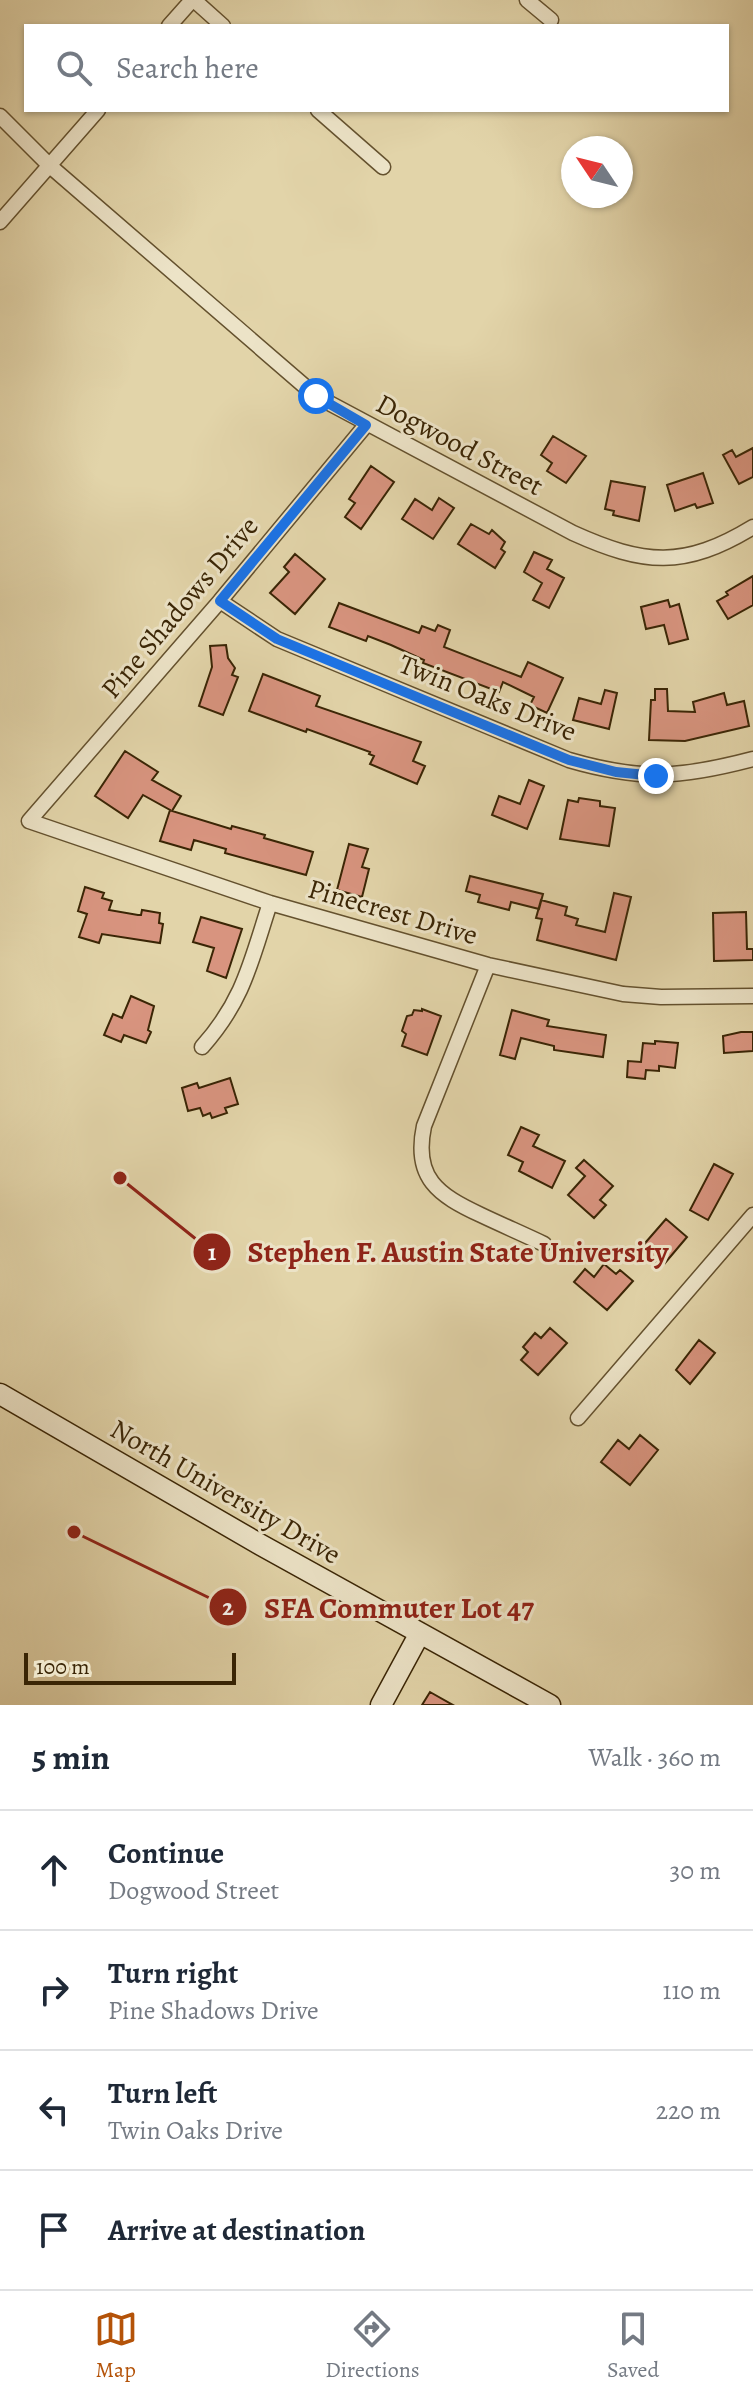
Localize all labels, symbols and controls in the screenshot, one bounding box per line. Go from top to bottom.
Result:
search box [24,24,729,112]
icon: search [52,46,96,90]
text: Search here [116,48,259,88]
north arrow [561,136,633,208]
route start [298,378,334,414]
street label: Dogwood Street [369,385,550,505]
street label: Pine Shadows Drive [92,508,267,707]
street label: Twin Oaks Drive [393,645,582,751]
route end [638,758,674,794]
street label: Pinecrest Drive [304,870,482,954]
callout: Stephen F. Austin State University [192,1225,685,1279]
text: Stephen F. Austin State University [247,1232,670,1272]
text: 1 [208,1236,217,1268]
street label: North University Drive [103,1410,348,1573]
callout: SFA Commuter Lot 47 [208,1580,550,1634]
text: SFA Commuter Lot 47 [264,1588,534,1628]
text: 2 [222,1591,234,1623]
scale bar [24,1649,236,1685]
text: 100 m [36,1652,90,1682]
text: 5 min [32,1734,110,1781]
text: Walk · 360 m [589,1740,721,1775]
text: Continue [108,1833,224,1873]
icon: ahead [32,1848,76,1892]
text: 30 m [670,1853,721,1888]
text: Dogwood Street [108,1873,279,1908]
text: Turn right [108,1953,238,1993]
icon: right [32,1968,76,2012]
text: 110 m [663,1973,721,2008]
text: Pine Shadows Drive [108,1993,319,2028]
text: Turn left [108,2073,217,2113]
icon: left [32,2088,76,2132]
text: 220 m [656,2093,721,2128]
text: Twin Oaks Drive [108,2113,283,2148]
icon: arrive [32,2208,76,2252]
text: Arrive at destination [108,2210,365,2250]
tab: Map [94,2307,138,2385]
tab: Directions [325,2307,420,2385]
tab: Saved [607,2307,659,2385]

